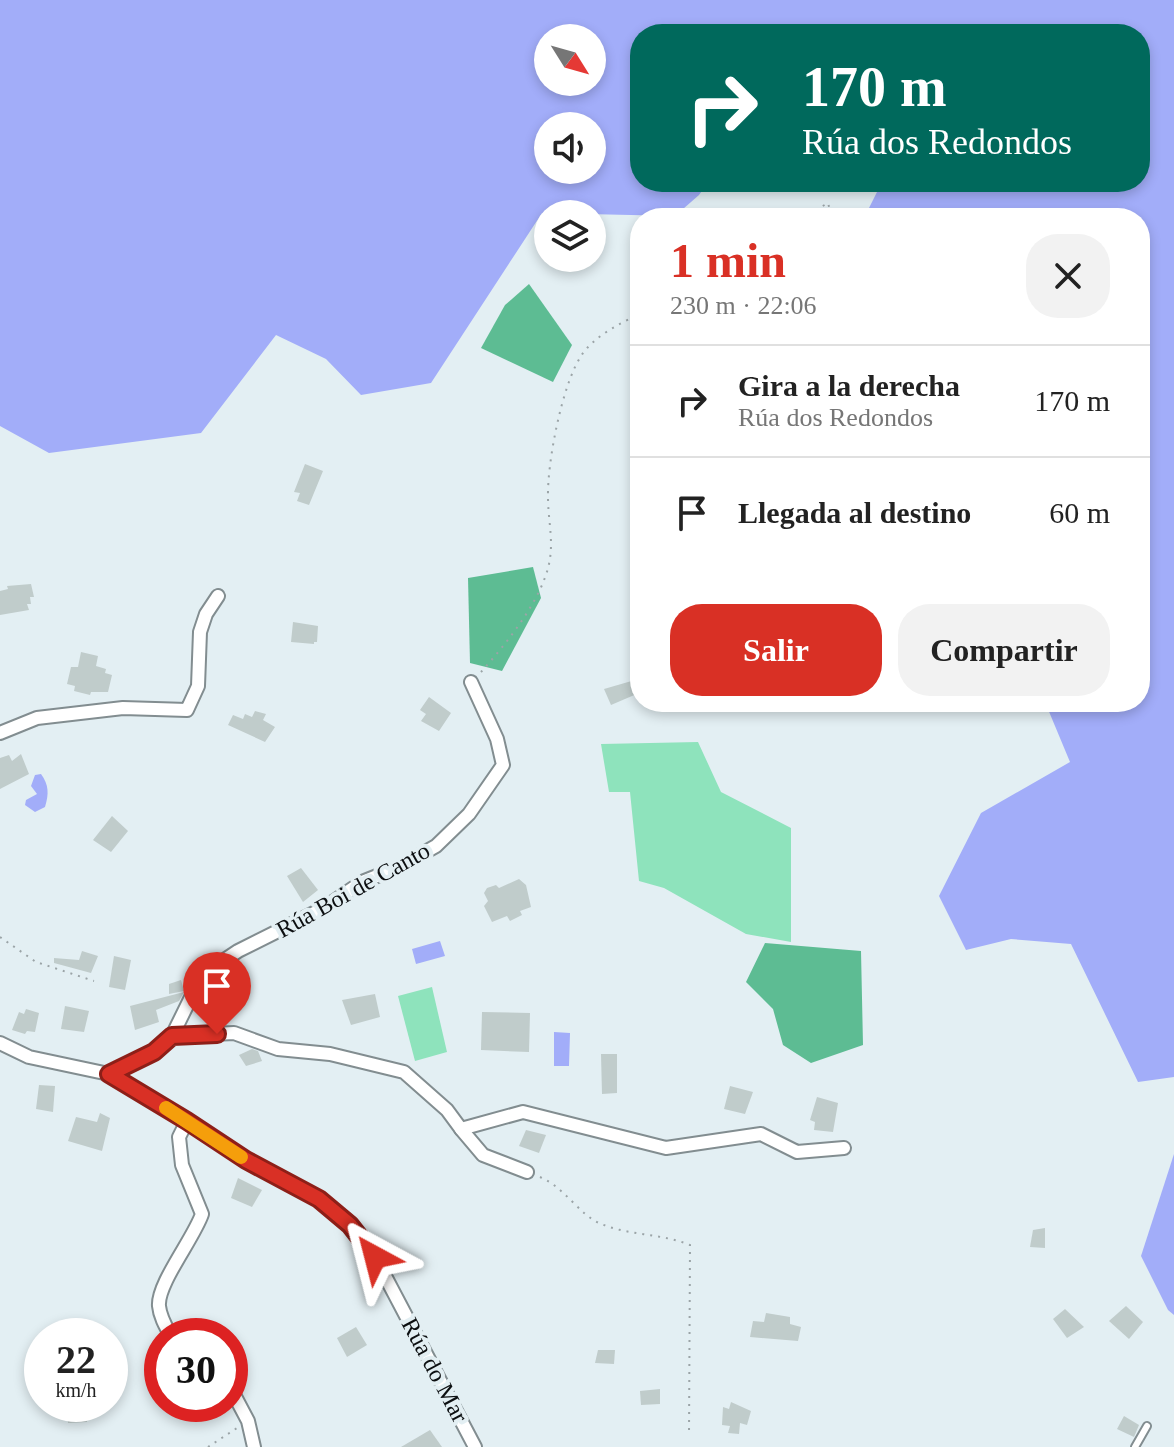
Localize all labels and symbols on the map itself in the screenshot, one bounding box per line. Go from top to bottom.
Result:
north arrow [534,24,606,96]
street label: Rúa Boi de Canto [272,837,434,943]
pin [183,952,251,1034]
position arrow [333,1215,417,1299]
street label: Rúa do Mar [397,1313,473,1427]
speed limit sign: 30 [144,1318,248,1422]

